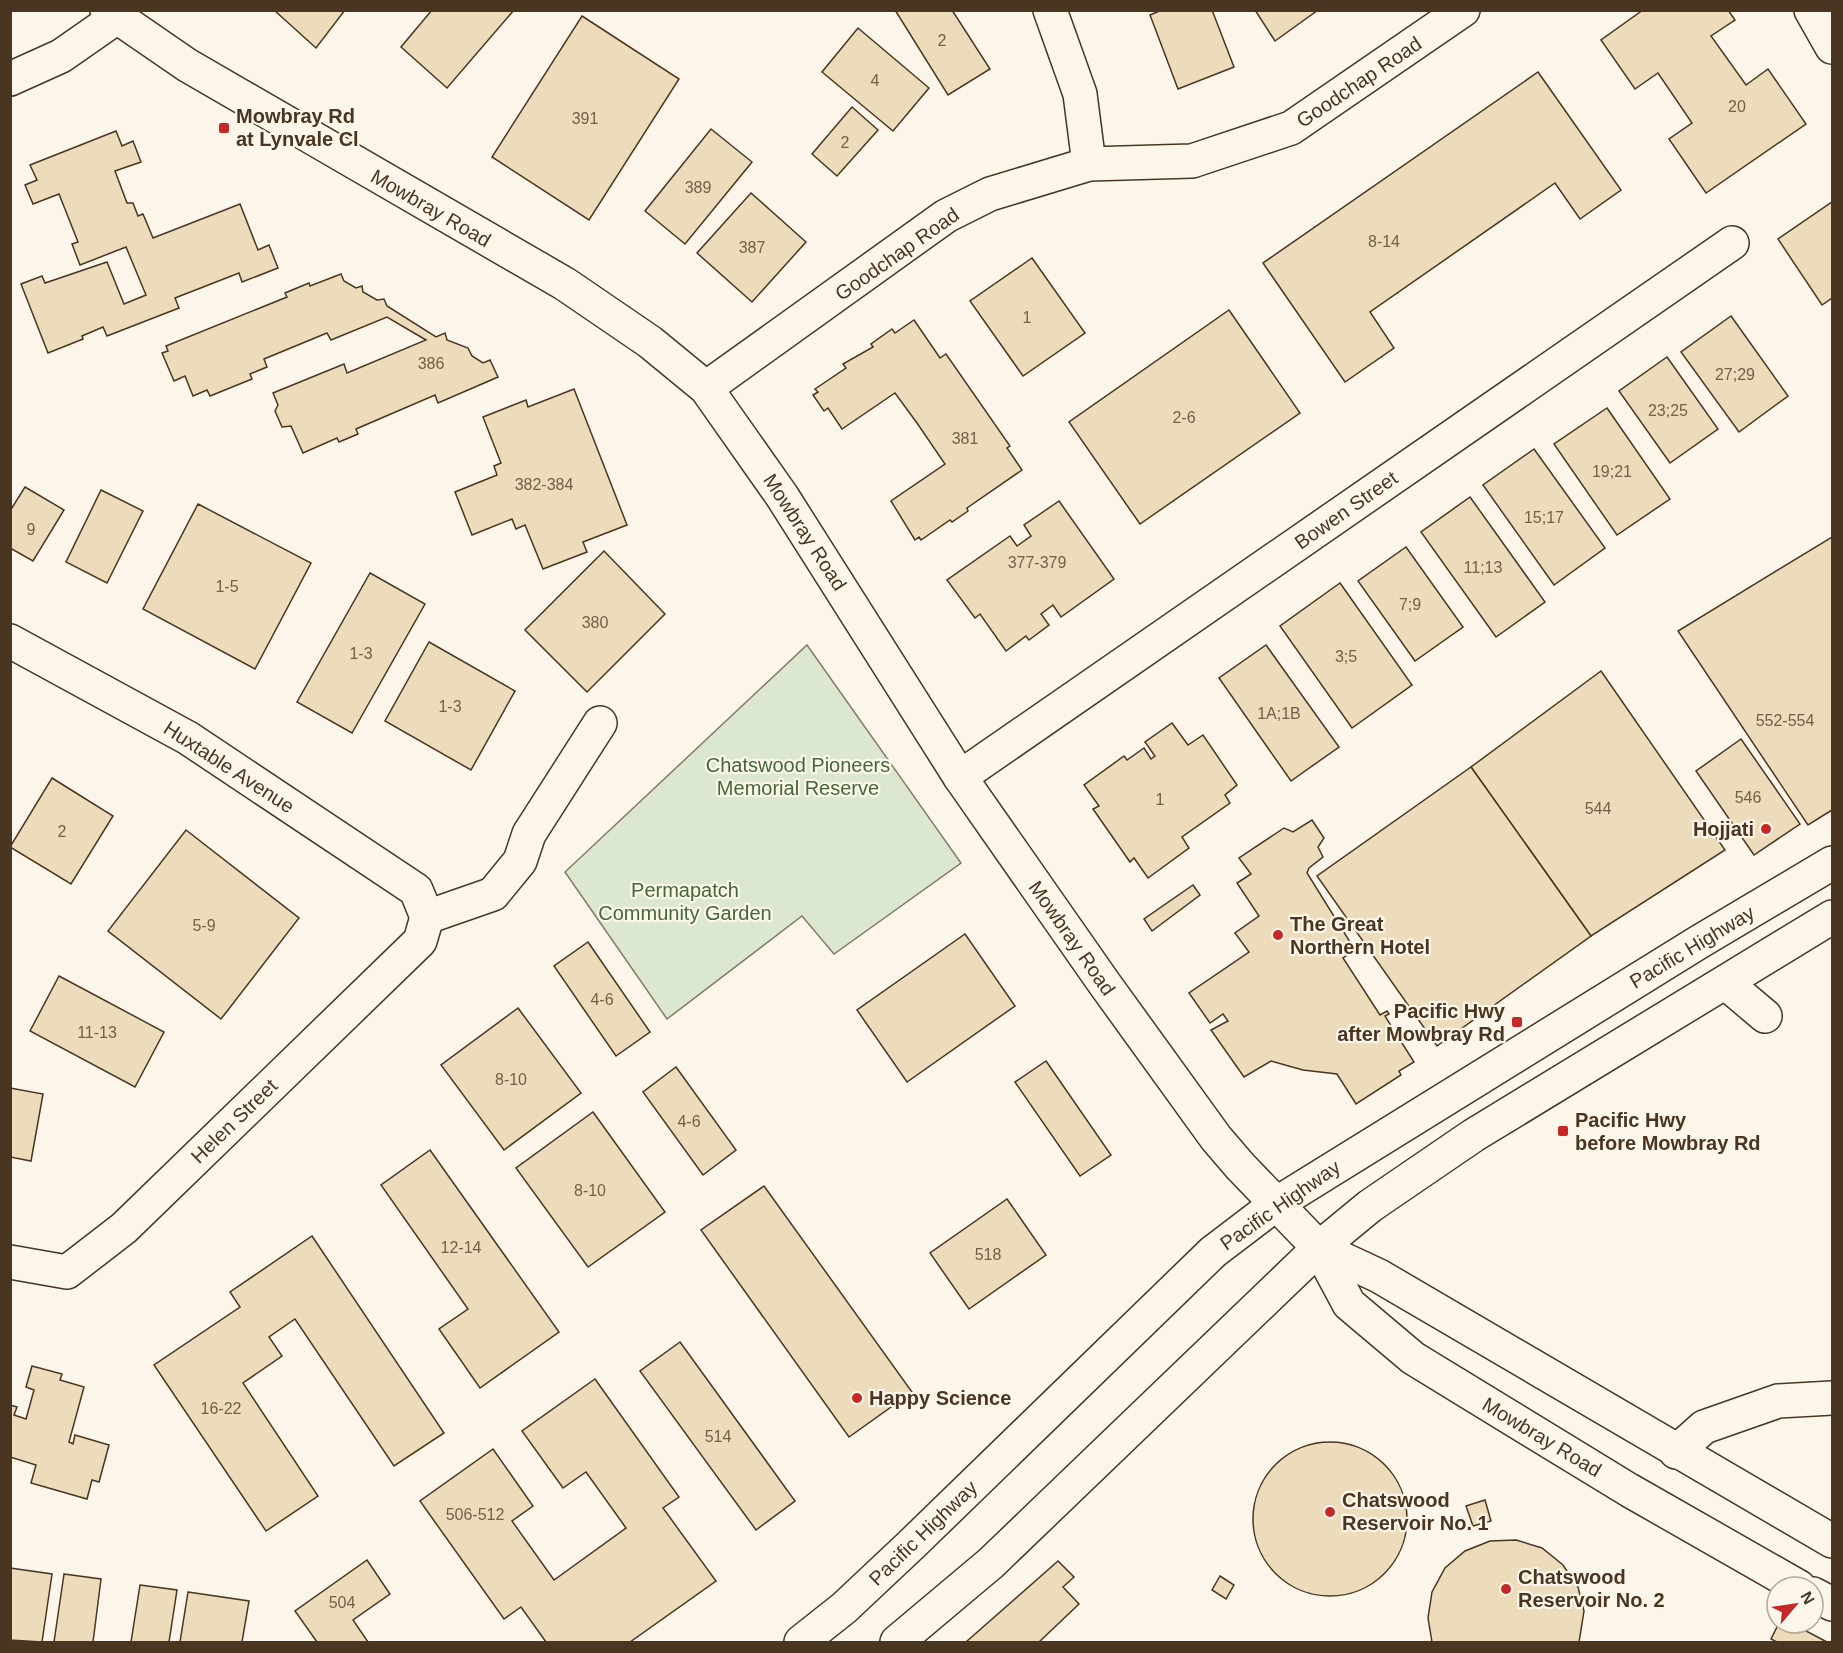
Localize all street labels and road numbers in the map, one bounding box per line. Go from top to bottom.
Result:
street label: Goodchap Road [1292,32,1426,132]
street label: Mowbray Road [367,165,495,251]
street label: Goodchap Road [831,203,963,305]
street label: Bowen Street [1291,466,1402,553]
street label: Mowbray Road [759,470,851,594]
street label: Huxtable Avenue [160,717,298,817]
street label: Mowbray Road [1024,877,1120,999]
street label: Pacific Highway [1626,901,1758,993]
street label: Helen Street [186,1074,282,1168]
street label: Pacific Highway [1216,1156,1344,1254]
street label: Mowbray Road [1479,1393,1605,1481]
street label: Pacific Highway [865,1476,981,1590]

